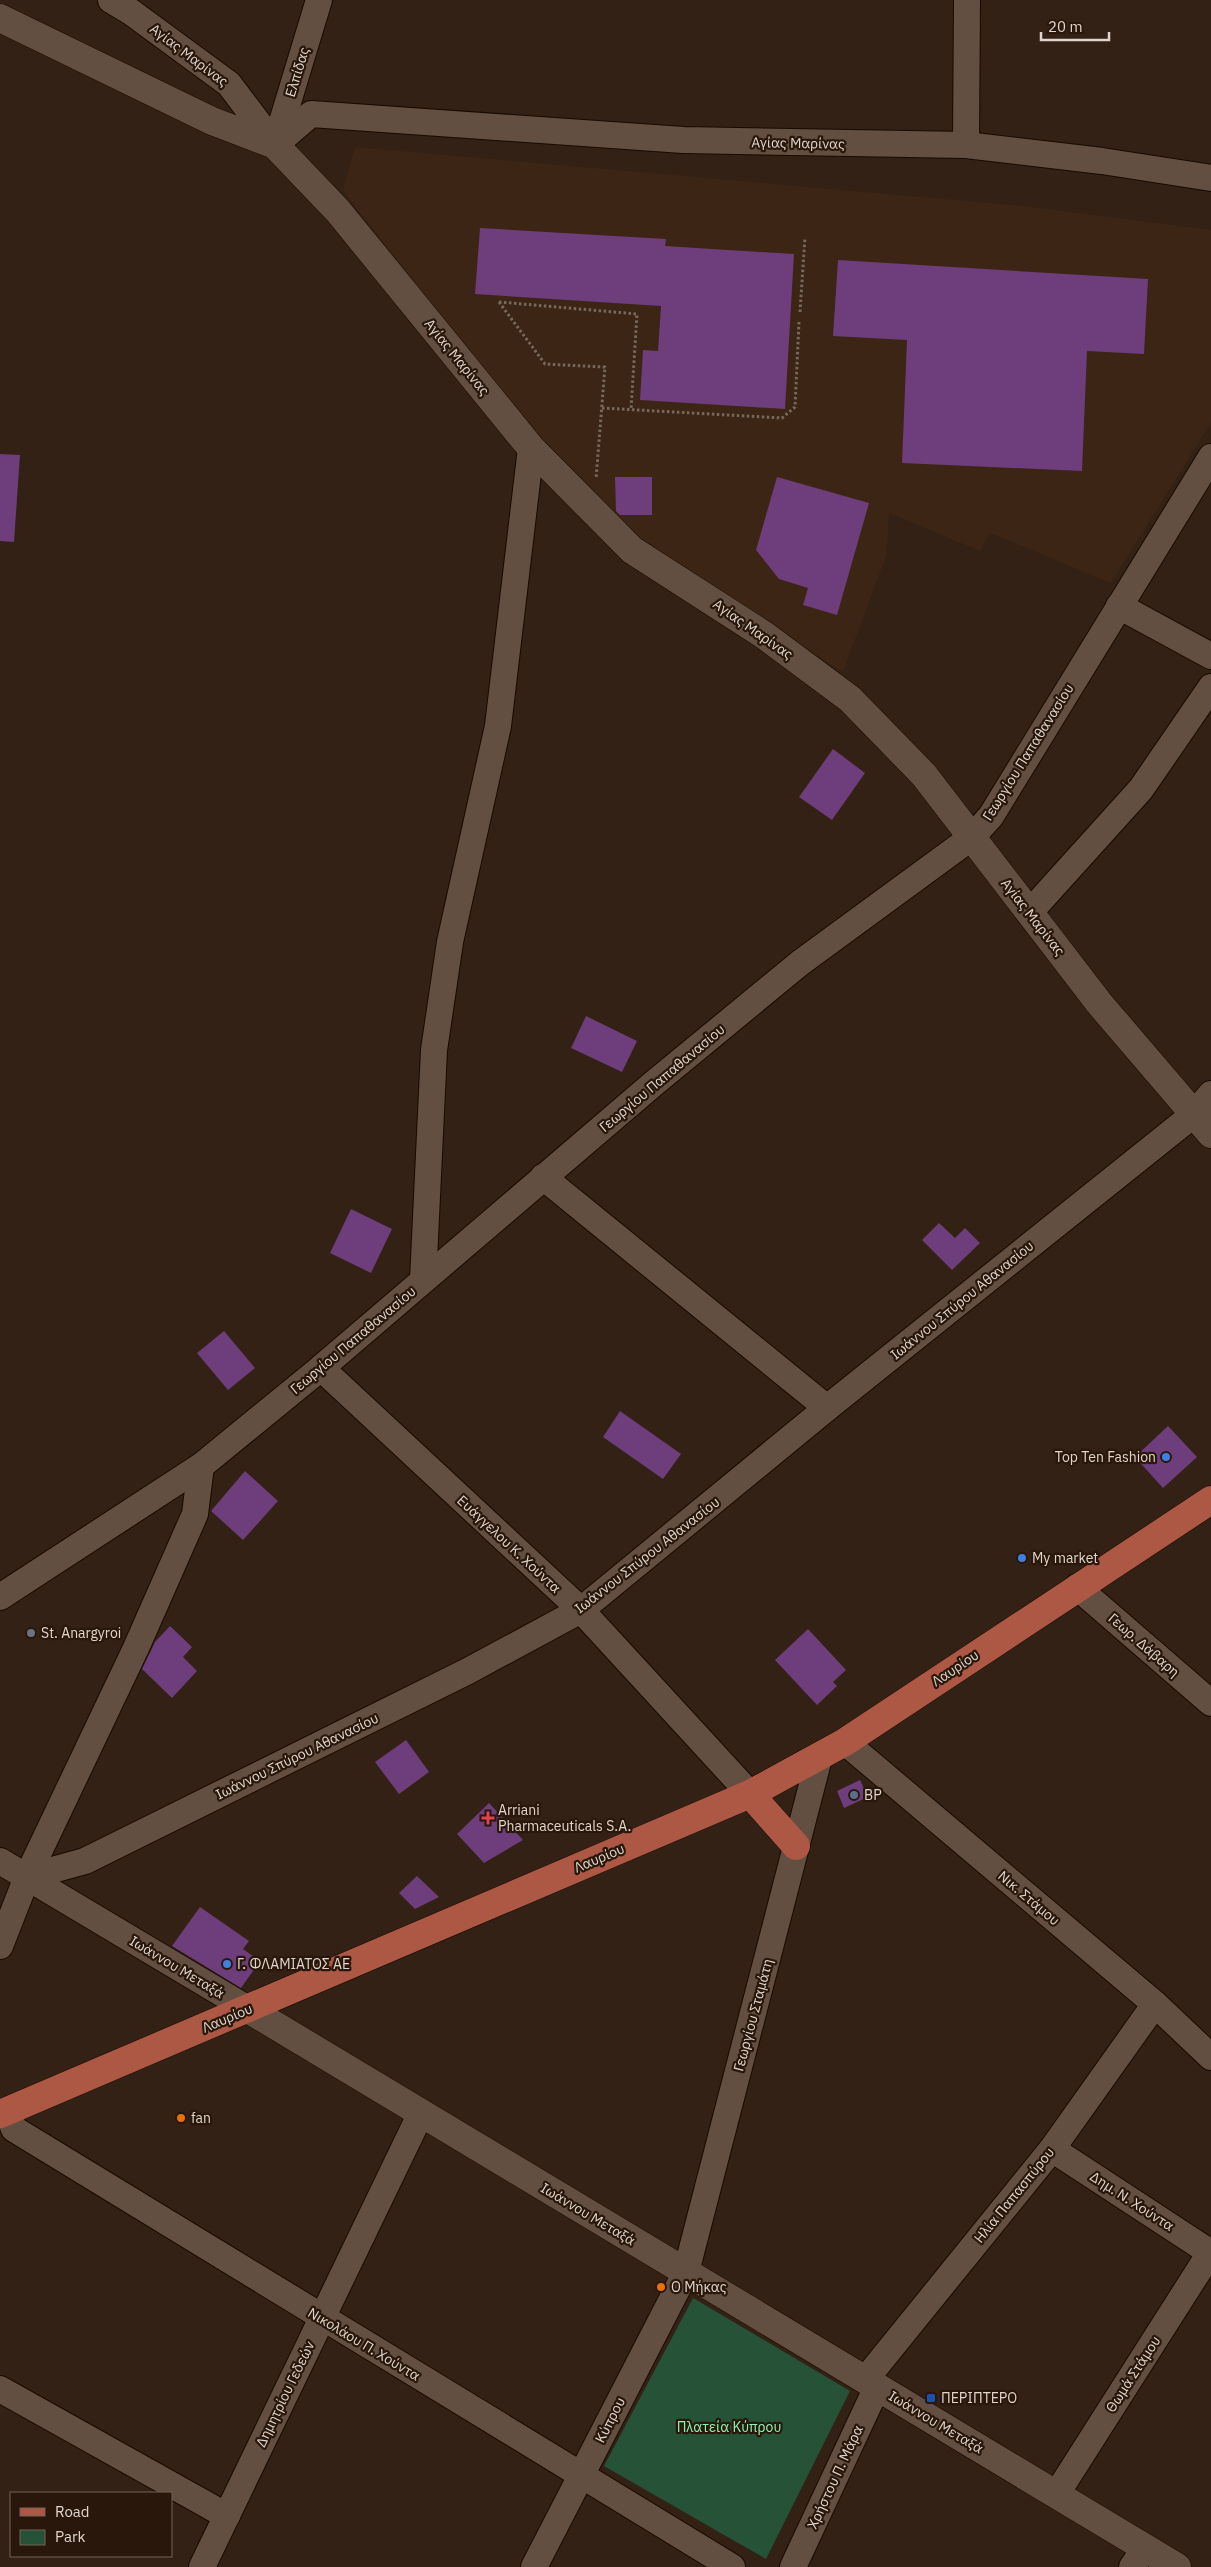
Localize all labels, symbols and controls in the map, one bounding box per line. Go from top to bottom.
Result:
scale bar [1041,10,1108,42]
text: 20 m [1048,17,1083,36]
street label: Αγίας Μαρίνας [146,20,232,90]
street label: Ελπίδας [281,45,313,99]
street label: Αγίας Μαρίνας [751,133,845,153]
street label: Αγίας Μαρίνας [421,315,494,399]
street label: Αγίας Μαρίνας [710,595,797,663]
street label: Γεωργίου Παπαθανασίου [978,680,1078,824]
street label: Αγίας Μαρίνας [997,875,1069,960]
street label: Γεωργίου Παπαθανασίου [596,1020,728,1136]
street label: Ιωάννου Σπύρου Αθανασίου [887,1237,1037,1363]
street label: Γεωργίου Παπαθανασίου [287,1282,419,1398]
place label: Top Ten Fashion [1055,1448,1156,1466]
marker: Top Ten Fashion [1160,1451,1172,1463]
street label: Ευάγγελου Κ. Χούντα [453,1491,565,1597]
street label: Ιωάννου Σπύρου Αθανασίου [571,1493,723,1617]
place label: My market [1032,1549,1098,1567]
marker: My market [1016,1552,1028,1564]
street label: Γεωρ. Δάβαρη [1105,1609,1183,1681]
place label: St. Anargyroi [41,1624,121,1642]
marker: St. Anargyroi [25,1627,37,1639]
street label: Λαυρίου [928,1646,982,1690]
street label: Ιωάννου Σπύρου Αθανασίου [213,1709,381,1803]
place label: BP [864,1786,882,1804]
marker: BP [848,1789,860,1801]
place label: Arriani Pharmaceuticals S.A. [498,1801,631,1835]
marker: Arriani Pharmaceuticals S.A. [482,1812,494,1824]
street label: Λαυρίου [571,1839,627,1877]
street label: Νικ. Στάμου [994,1867,1064,1929]
street label: Ιωάννου Μεταξά [126,1932,228,2002]
place label: Γ. ΦΛΑΜΙΑΤΟΣ ΑΕ [237,1955,350,1973]
street label: Γεωργίου Σταμάτη [729,1957,777,2073]
marker: Γ. ΦΛΑΜΙΑΤΟΣ ΑΕ [221,1958,233,1970]
street label: Λαυρίου [199,1999,255,2037]
place label: fan [191,2109,211,2127]
marker: fan [175,2112,187,2124]
street label: Ηλία Παπασπύρου [970,2143,1058,2247]
street label: Δημ. Ν. Χούντα [1087,2167,1177,2235]
street label: Ιωάννου Μεταξά [537,2179,639,2249]
place label: Ο Μήκας [671,2278,727,2296]
marker: Ο Μήκας [655,2281,667,2293]
street label: Νικολάου Π. Χούντα [305,2303,423,2385]
street label: Θωμά Στάμου [1102,2332,1164,2416]
street label: Δημητρίου Γεδεών [252,2338,318,2450]
street label: Ιωάννου Μεταξά [885,2387,987,2457]
place label: ΠΕΡΙΠΤΕΡΟ [941,2389,1017,2407]
marker: ΠΕΡΙΠΤΕΡΟ [925,2392,937,2404]
street label: Κύπρου [591,2394,629,2446]
park label: Πλατεία Κύπρου [677,2418,781,2436]
street label: Χρήστου Π. Μάρα [803,2422,867,2532]
legend [10,2492,172,2557]
text: Road [55,2502,90,2521]
text: Park [55,2527,85,2546]

